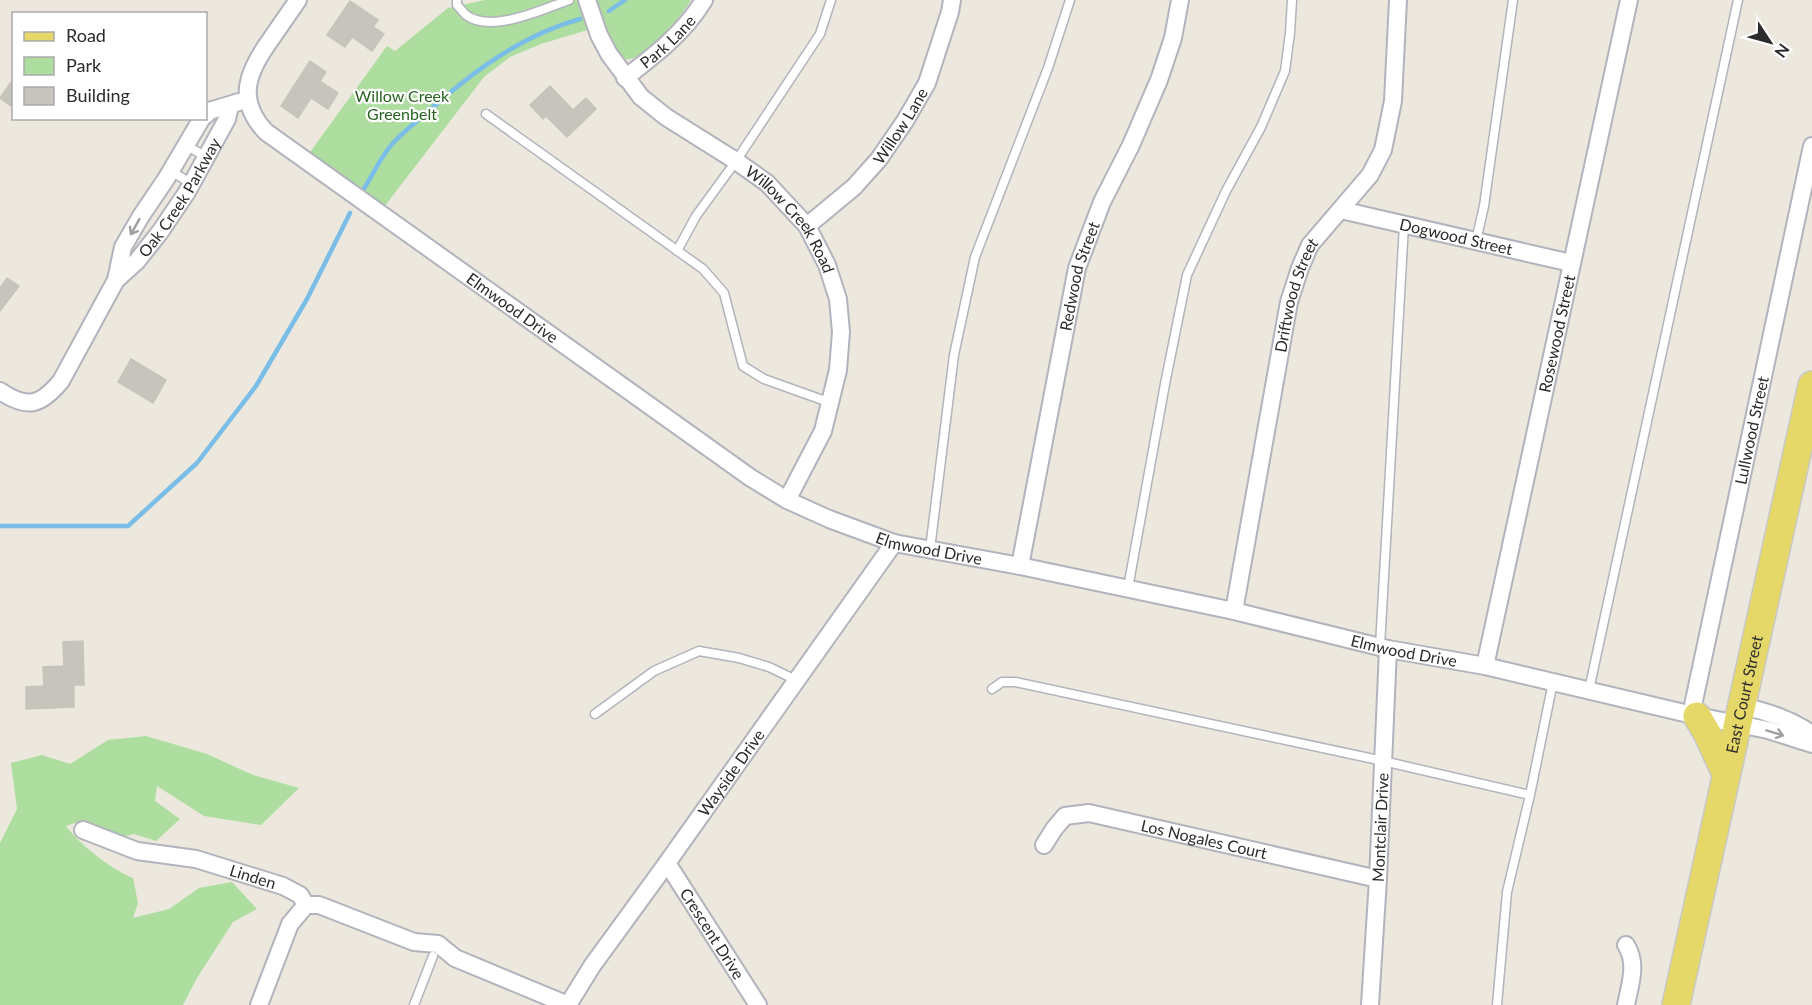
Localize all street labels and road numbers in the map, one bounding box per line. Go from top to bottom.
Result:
street label: Park Lane [636,11,699,72]
street label: Willow Lane [868,84,931,167]
street label: Oak Creek Parkway [134,134,224,261]
street label: Willow Creek Road [742,161,839,275]
street label: Dogwood Street [1398,214,1515,258]
street label: Redwood Street [1055,218,1103,332]
street label: Driftwood Street [1270,233,1321,354]
street label: Elmwood Drive [463,268,562,346]
street label: Rosewood Street [1534,273,1578,394]
street label: Lullwood Street [1730,374,1772,486]
street label: Elmwood Drive [873,527,984,568]
street label: Elmwood Drive [1349,630,1459,670]
street label: East Court Street [1721,633,1766,755]
street label: Wayside Drive [693,725,768,819]
street label: Montclair Drive [1368,772,1392,882]
street label: Los Nogales Court [1139,815,1269,862]
street label: Linden [228,860,278,892]
street label: Crescent Drive [677,884,749,983]

